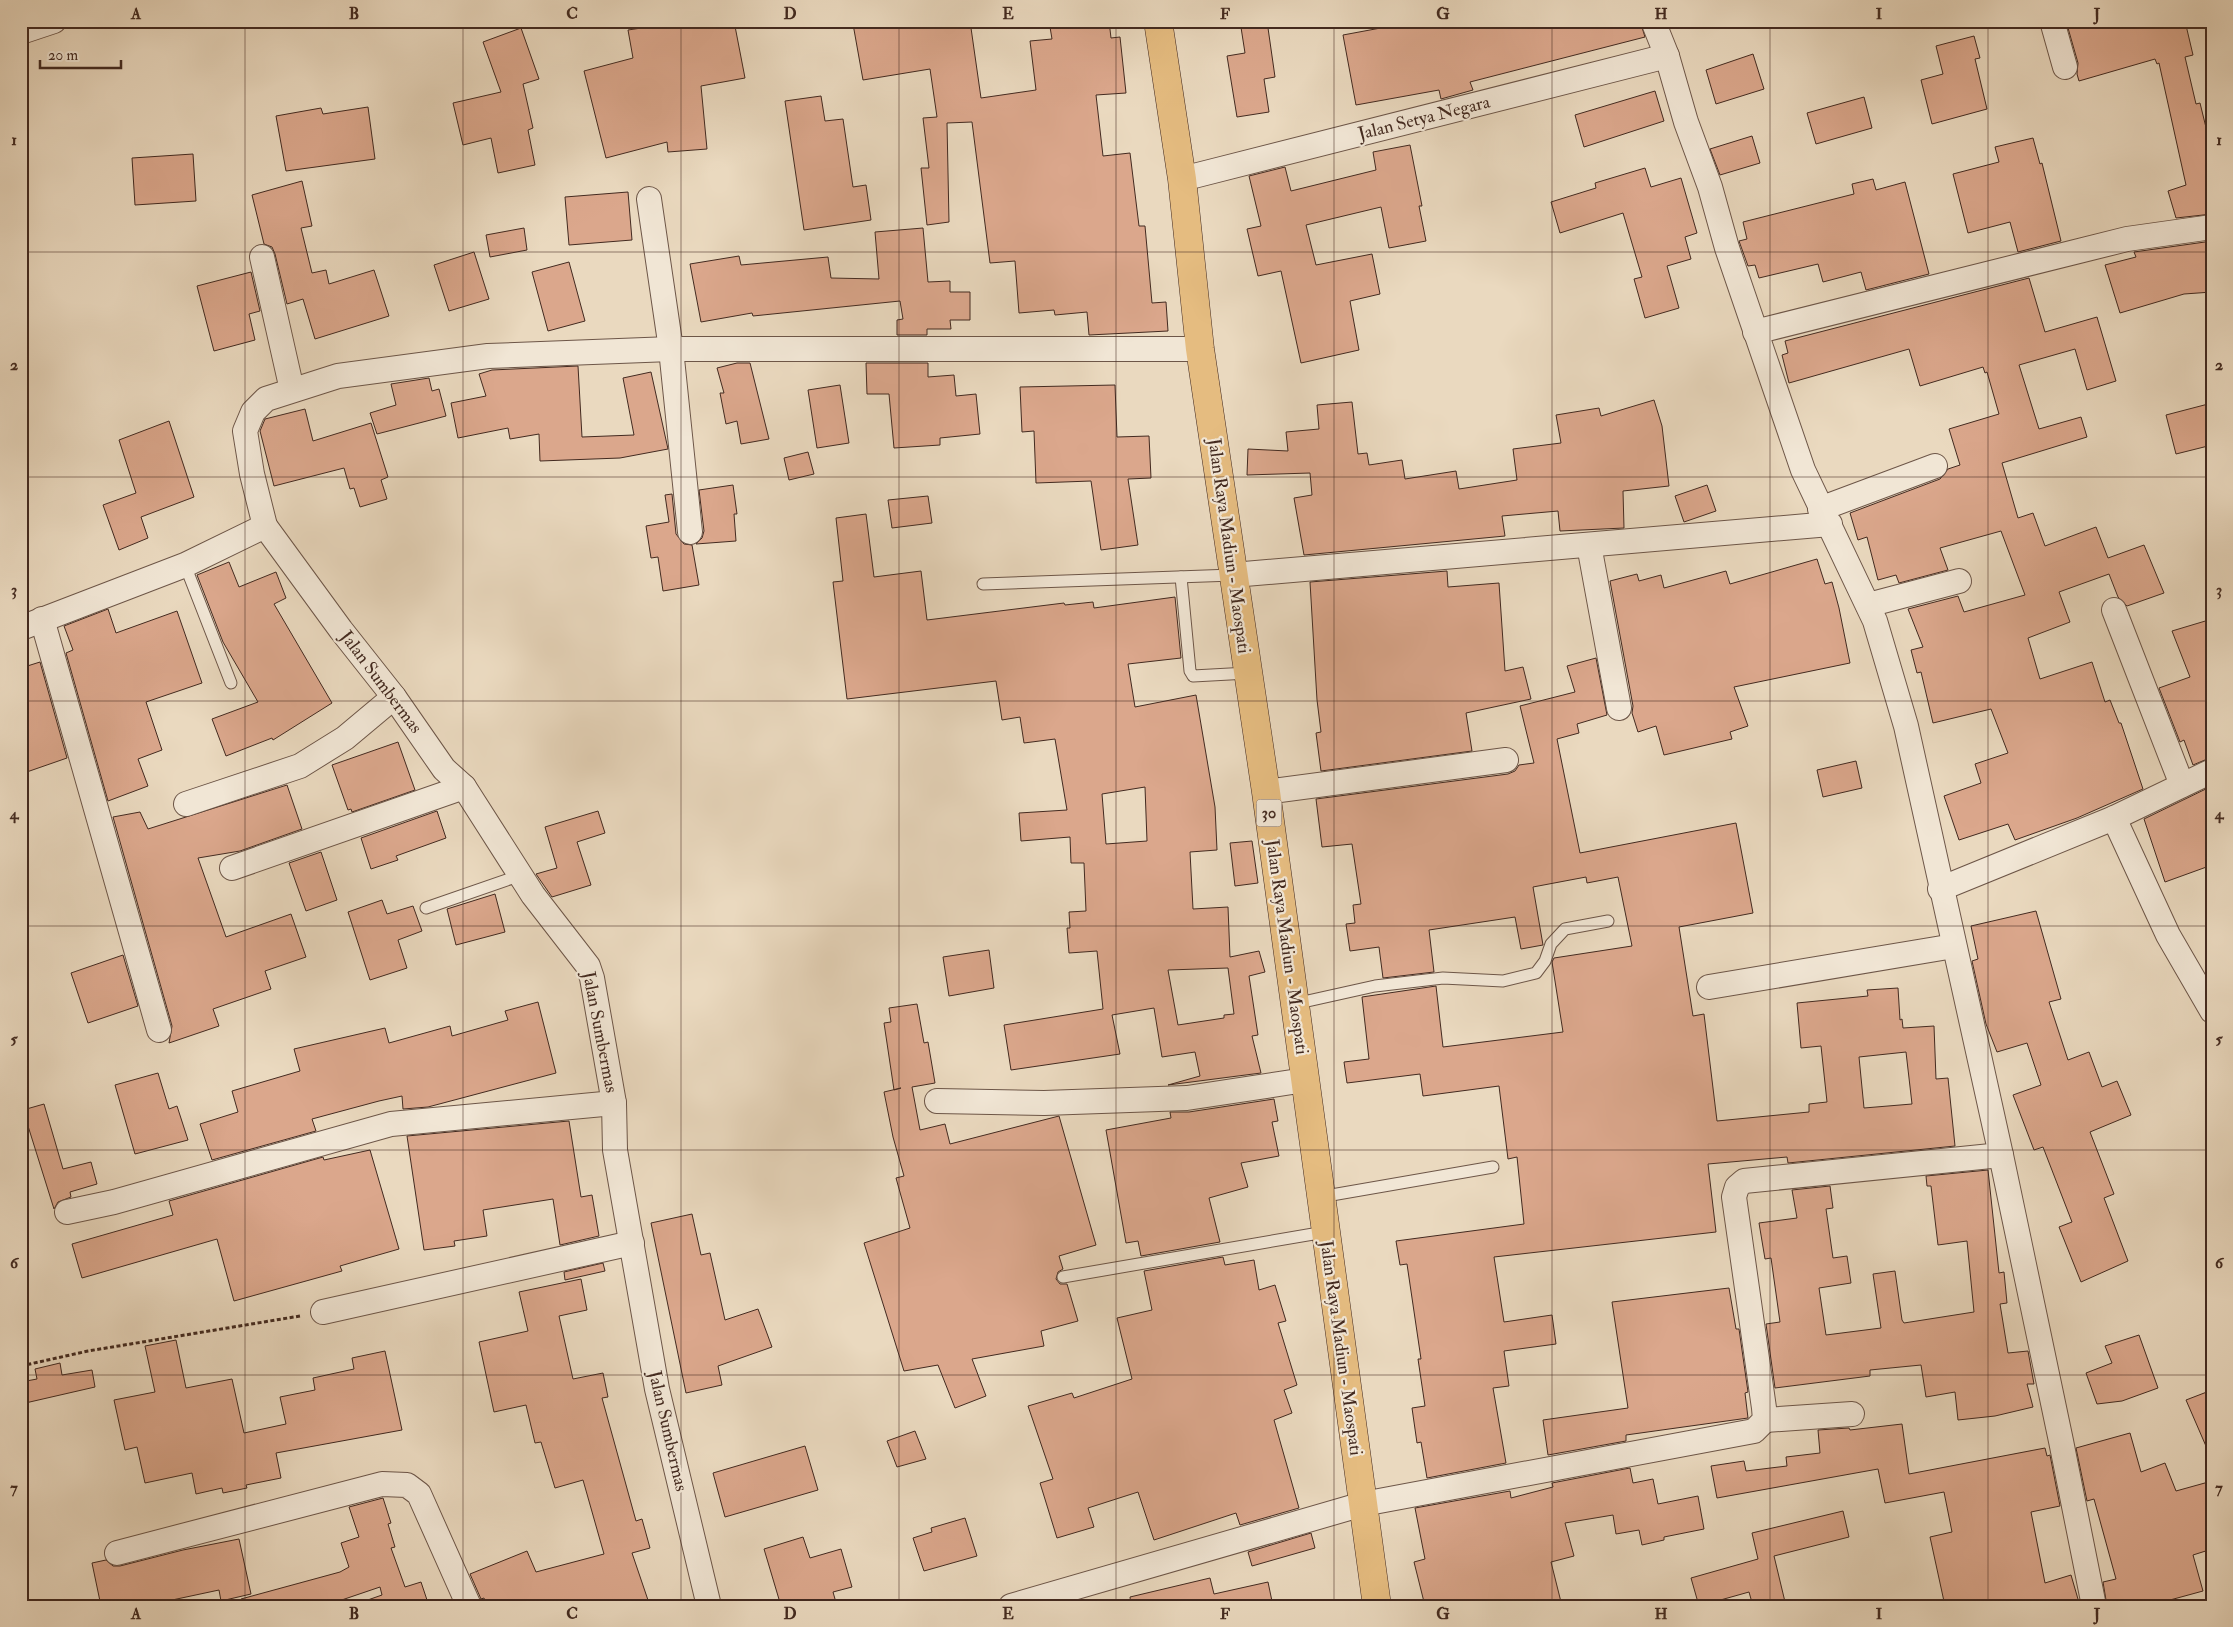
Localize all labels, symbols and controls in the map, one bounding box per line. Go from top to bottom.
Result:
text: A [130,4,142,24]
text: B [349,4,359,24]
text: C [566,4,578,24]
text: D [783,4,797,24]
text: E [1002,4,1014,24]
text: F [1220,4,1230,24]
text: G [1436,4,1450,24]
text: H [1654,4,1668,24]
text: I [1876,4,1883,24]
text: J [2093,4,2101,25]
scale bar [40,38,121,70]
text: 20 m [48,46,78,65]
street label: Jalan Setya Negara [1355,90,1493,146]
text: 1 [11,130,17,150]
text: 1 [2216,130,2222,150]
text: 2 [10,355,18,375]
text: 2 [2215,355,2223,375]
street label: Jalan Raya Madiun - Maospati [1202,436,1256,655]
text: 3 [11,580,17,600]
text: 3 [2216,580,2222,600]
street label: Jalan Sumbermas [334,625,427,738]
road number: 30 [1256,800,1282,826]
text: 4 [9,804,20,824]
text: 4 [2214,804,2225,824]
street label: Jalan Raya Madiun - Maospati [1260,837,1314,1056]
street label: Jalan Sumbermas [577,968,623,1095]
text: 5 [10,1029,18,1049]
text: 5 [2215,1029,2223,1049]
street label: Jalan Raya Madiun - Maospati [1314,1238,1368,1457]
text: 6 [10,1253,20,1273]
text: 6 [2215,1253,2225,1273]
street label: Jalan Sumbermas [643,1367,693,1494]
text: 7 [10,1478,18,1498]
text: 7 [2215,1478,2223,1498]
text: A [130,1604,142,1624]
text: B [349,1604,359,1624]
text: C [566,1604,578,1624]
text: D [783,1604,797,1624]
text: E [1002,1604,1014,1624]
text: F [1220,1604,1230,1624]
text: G [1436,1604,1450,1624]
text: H [1654,1604,1668,1624]
text: I [1876,1604,1883,1624]
text: J [2093,1604,2101,1625]

